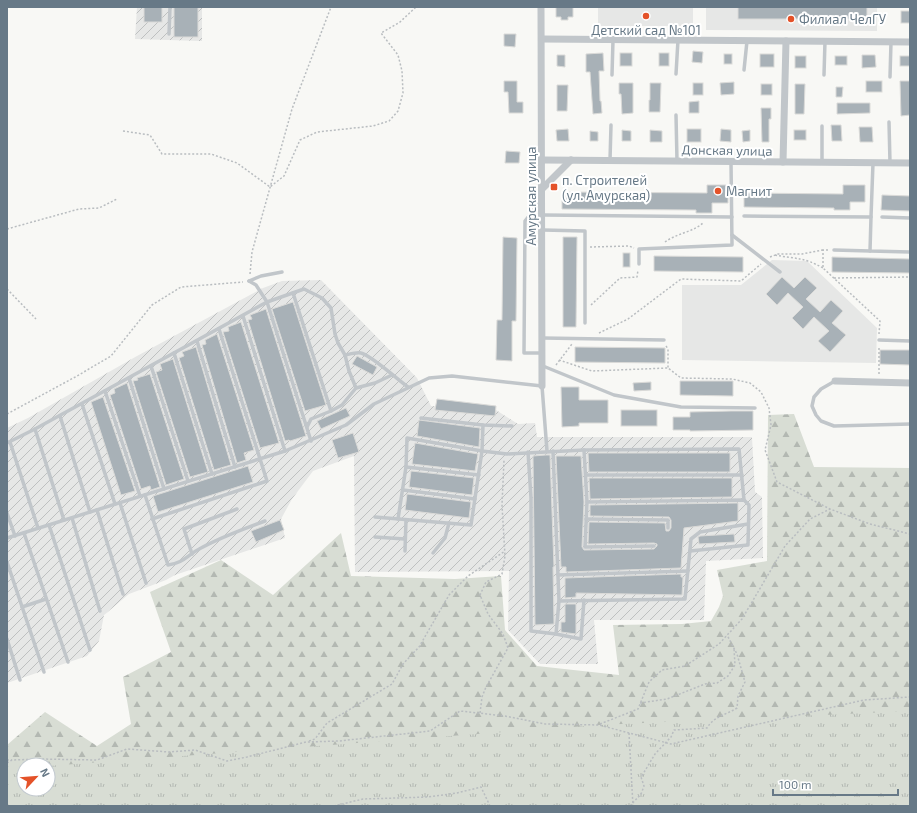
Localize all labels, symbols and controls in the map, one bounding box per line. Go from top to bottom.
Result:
marker: Детский сад №101 [641,11,651,21]
place label: Филиал ЧелГУ [799,11,887,27]
marker: Филиал ЧелГУ [786,14,796,24]
place label: Детский сад №101 [591,22,701,38]
street label: Донская улица [681,141,773,159]
street label: Амурская улица [523,146,539,246]
place label: п. Строителей (ул. Амурская) [562,172,650,203]
marker: п. Строителей (ул. Амурская) [549,182,559,192]
place label: Магнит [726,183,773,199]
marker: Магнит [713,186,723,196]
north arrow [16,757,56,797]
text: N [38,766,53,779]
scale bar [773,771,898,797]
text: 100 m [779,777,811,791]

